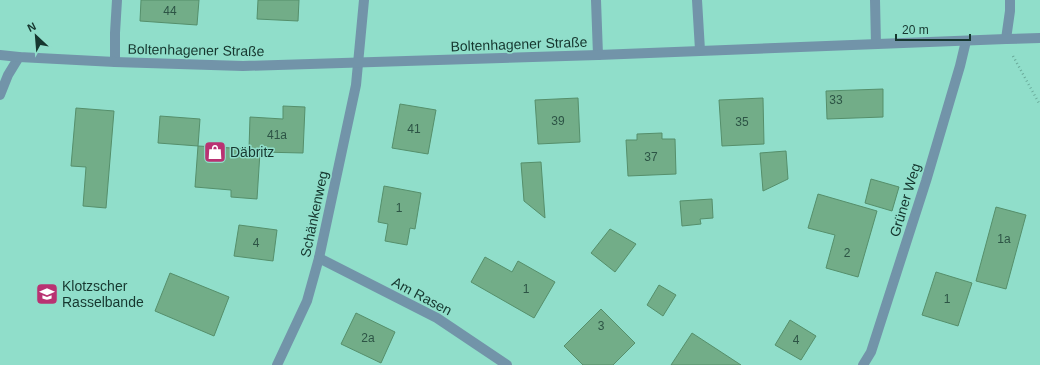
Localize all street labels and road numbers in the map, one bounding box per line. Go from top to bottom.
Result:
street label: Boltenhagener Straße [450,34,588,54]
street label: Boltenhagener Straße [127,41,265,59]
street label: Grüner Weg [886,161,924,239]
street label: Schänkenweg [297,169,331,259]
street label: Am Rasen [389,274,455,318]

